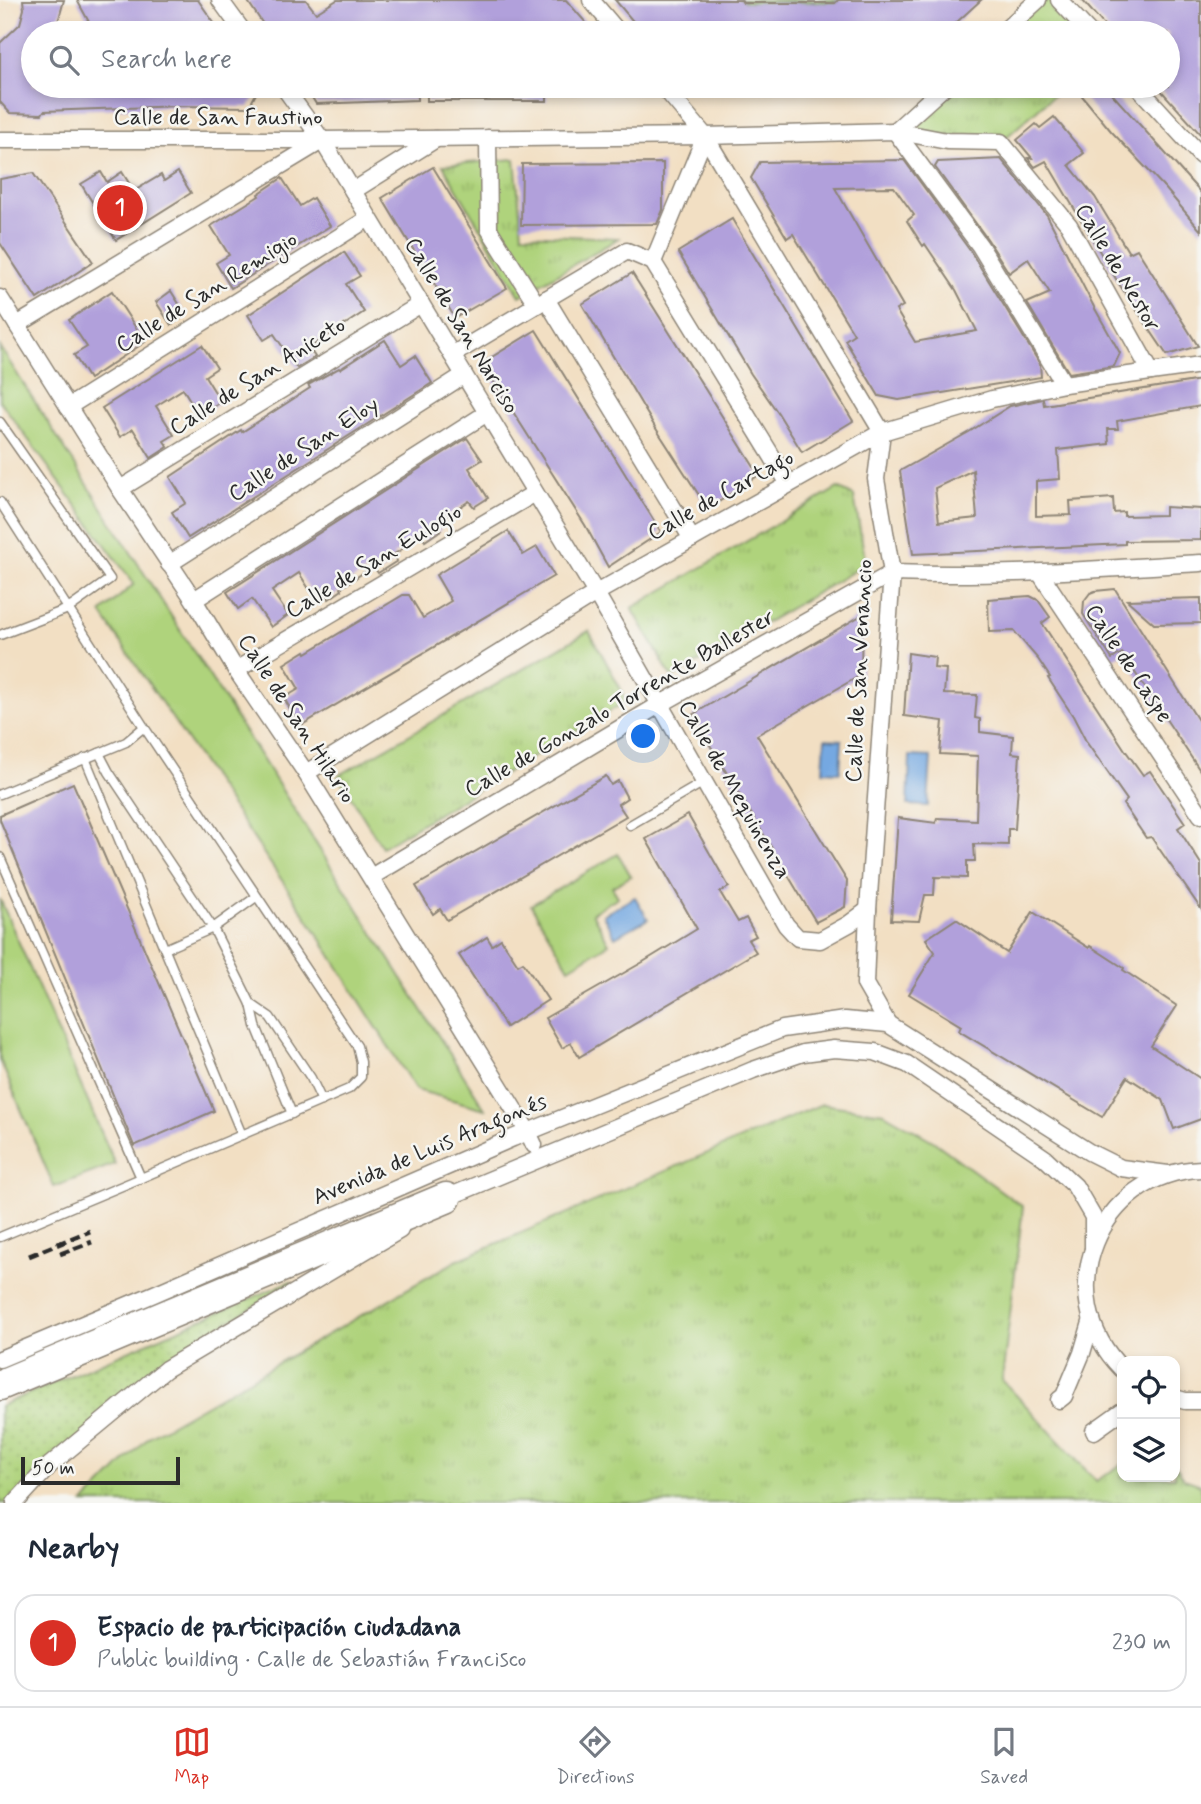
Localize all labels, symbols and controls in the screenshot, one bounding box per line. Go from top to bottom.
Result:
search box [21,21,1180,98]
icon: search [45,41,83,79]
text: Search here [101,43,232,77]
street label: Calle de San Faustino [113,103,323,133]
pin: 1 [97,182,143,234]
street label: Calle de Nestor [1067,198,1167,338]
street label: Calle de San Remigio [111,225,304,363]
street label: Calle de San Narciso [396,232,526,420]
street label: Calle de San Aniceto [164,311,352,443]
street label: Calle de San Eloy [223,390,385,510]
street label: Calle de Cartago [642,443,801,550]
street label: Calle de San Eulogio [280,497,469,628]
street label: Calle de San Venancio [839,559,881,783]
street label: Calle de Caspe [1077,599,1179,729]
street label: Calle de Gonzalo Torrente Ballester [459,602,781,805]
street label: Calle de San Hilario [230,629,362,809]
street label: Calle de Mequinenza [671,695,797,885]
your location [626,719,660,753]
street label: Avenida de Luis Aragonés [308,1087,552,1215]
map controls [1117,1356,1180,1482]
button: locate [1117,1356,1180,1419]
button: layers [1117,1419,1180,1482]
scale bar [21,1454,180,1486]
text: 50 m [32,1456,75,1481]
text: Nearby [28,1529,119,1568]
text: Espacio de participación ciudadana [97,1611,461,1645]
text: 1 [48,1628,58,1658]
text: 230 m [1112,1628,1171,1658]
text: Public building · Calle de Sebastián Francisco [97,1645,526,1675]
tab: Map [173,1723,211,1790]
tab: Directions [556,1723,635,1790]
tab: Saved [980,1723,1028,1790]

